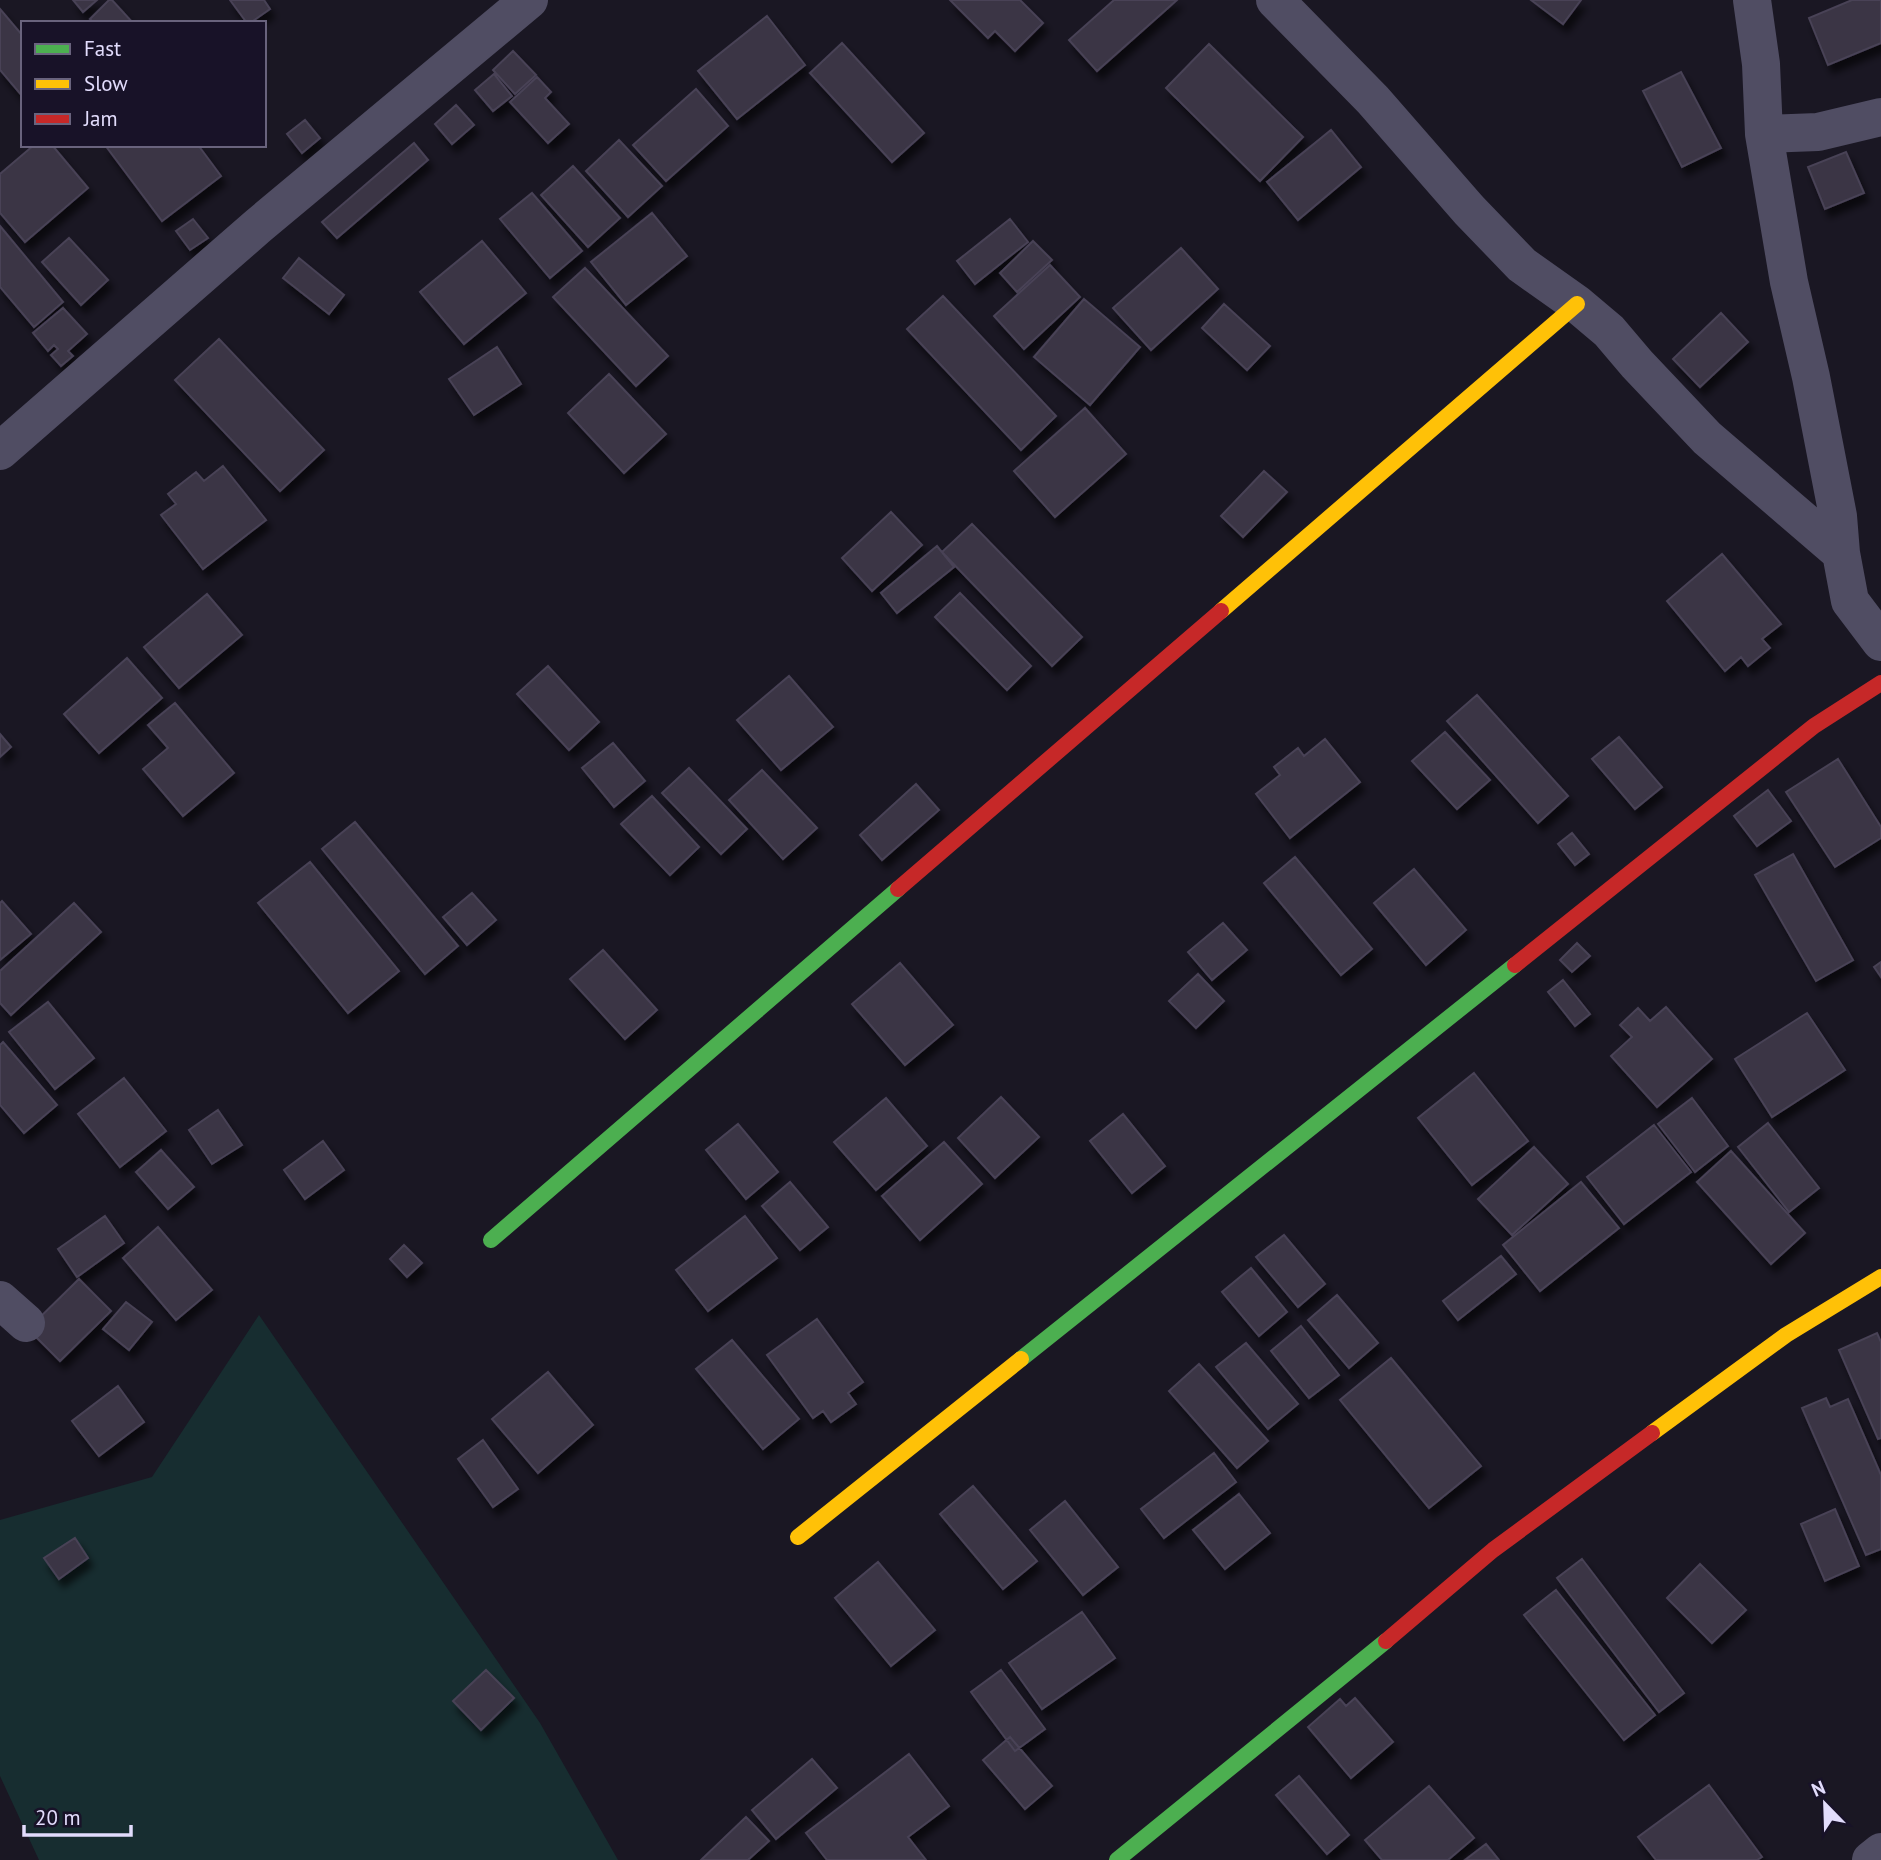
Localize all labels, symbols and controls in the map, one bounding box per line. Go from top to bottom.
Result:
legend [21,21,266,147]
text: Fast [84,35,121,62]
text: Slow [84,70,128,97]
text: Jam [83,105,118,132]
north arrow [1790,1769,1860,1839]
text: N [1808,1775,1829,1802]
scale bar [24,1794,131,1838]
text: 20 m [35,1804,81,1831]

